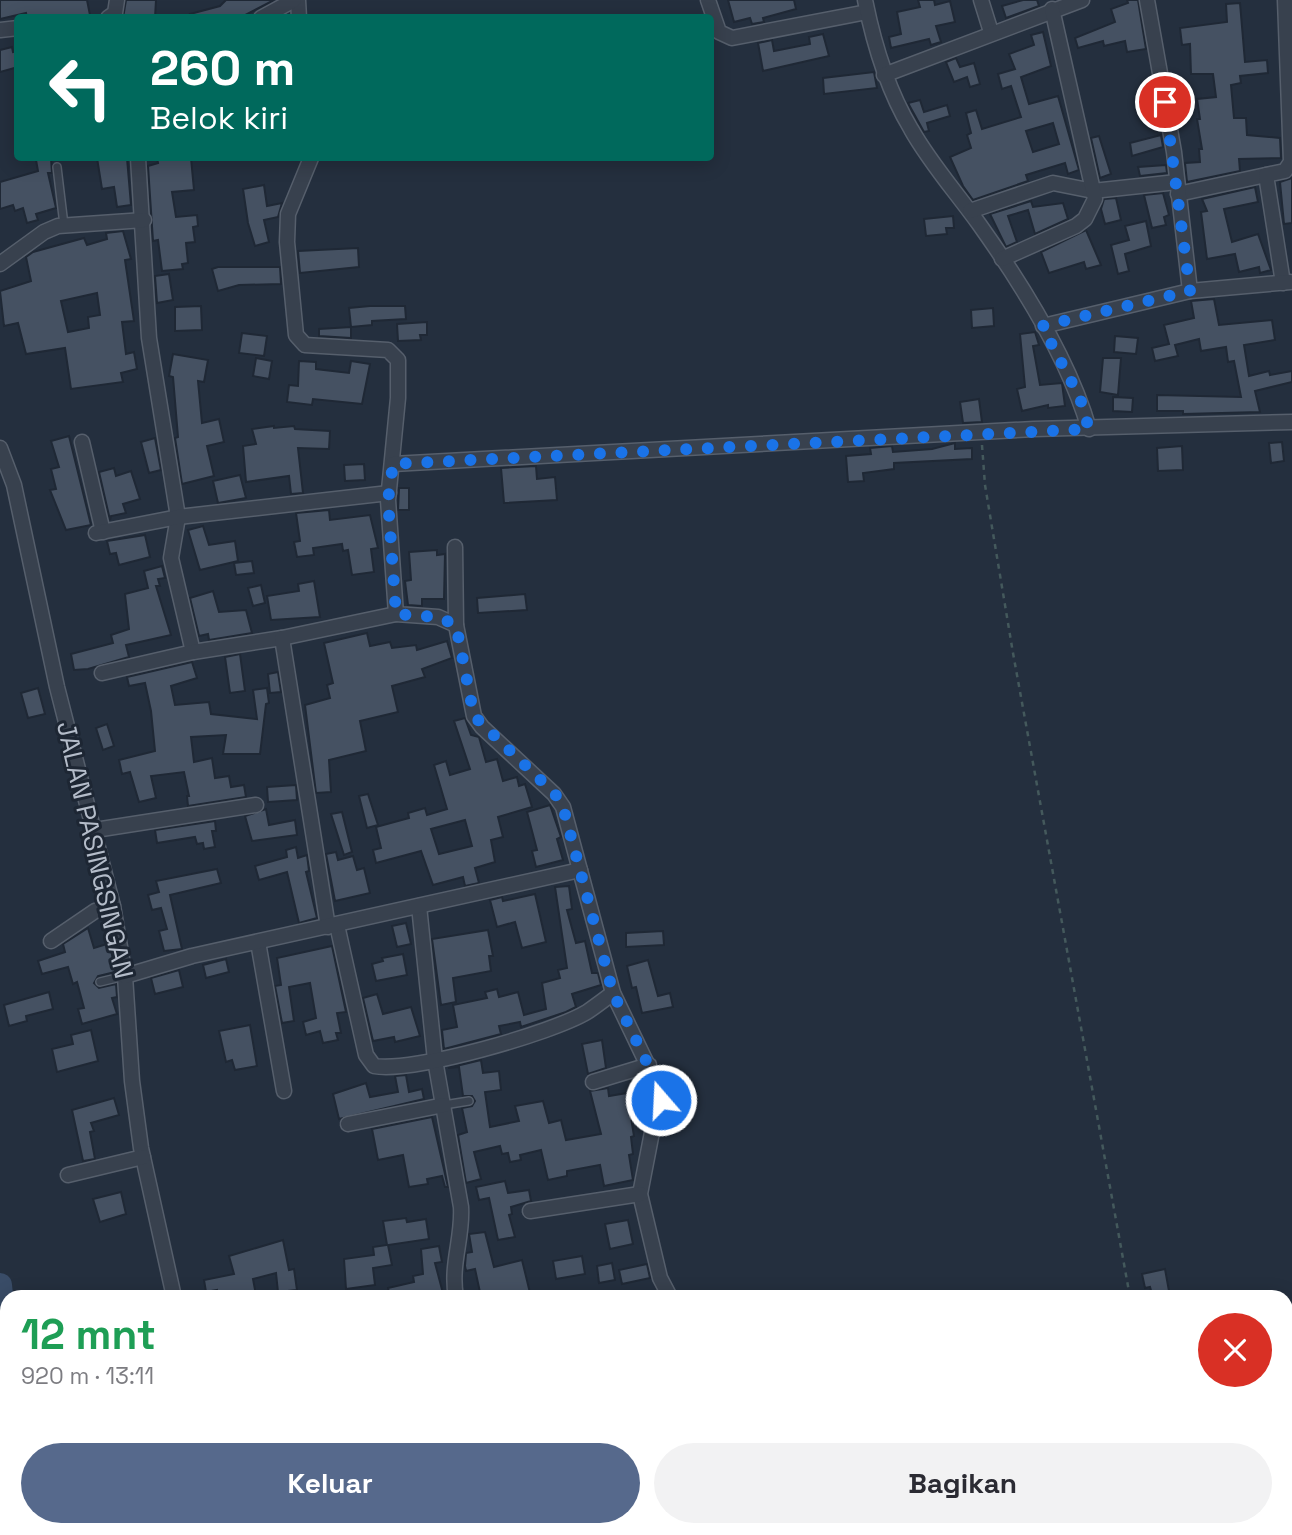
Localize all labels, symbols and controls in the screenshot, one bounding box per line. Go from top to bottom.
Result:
text: 260 m [150,37,295,99]
icon: left [35,42,126,133]
pin [1135,72,1195,132]
icon: arrive [1146,83,1184,121]
text: Belok kiri [150,98,288,138]
street label: JALAN PASINGSINGAN [49,718,141,982]
position arrow [624,1063,698,1137]
text: 12 mnt [21,1308,156,1361]
button: close [1198,1313,1272,1387]
text: 920 m · 13:11 [21,1361,154,1391]
button: Keluar [21,1443,640,1523]
button: Bagikan [654,1443,1272,1523]

